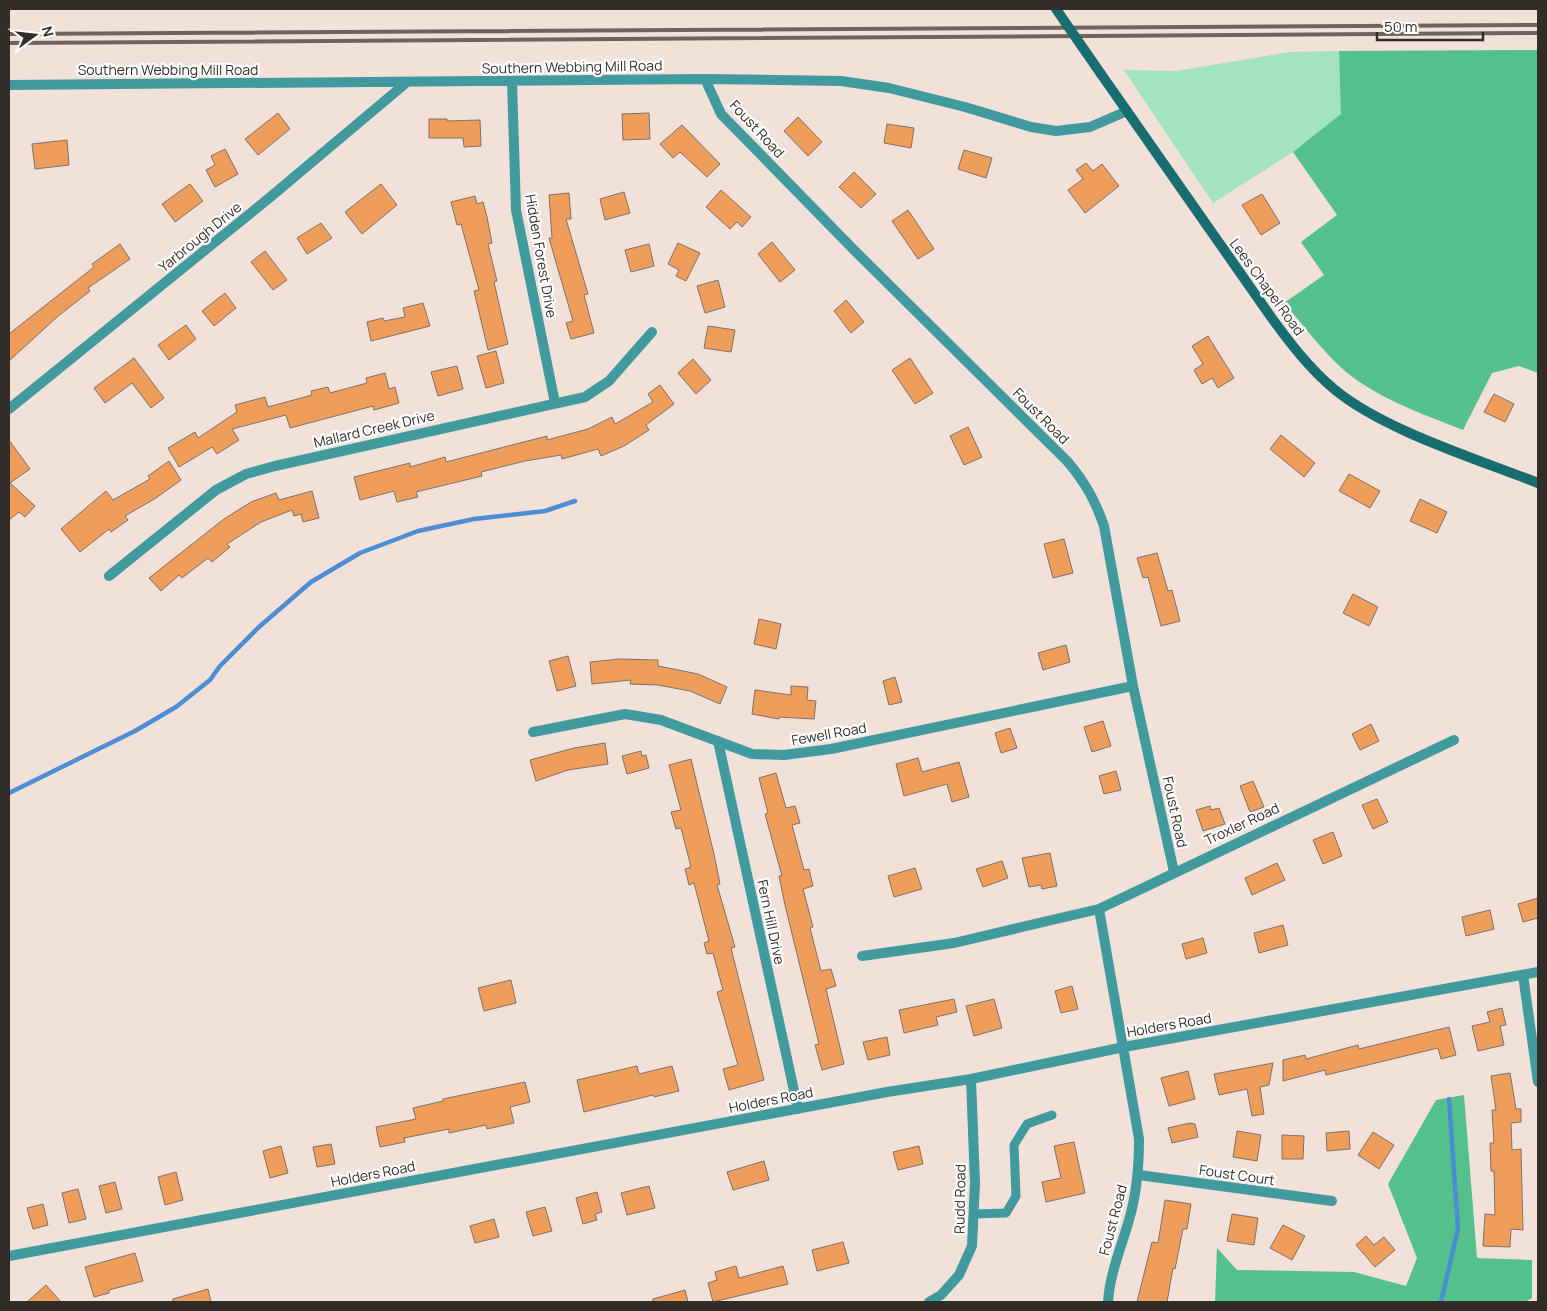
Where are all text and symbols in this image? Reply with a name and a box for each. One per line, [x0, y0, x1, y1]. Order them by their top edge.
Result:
north arrow [10, 10, 60, 60]
scale bar [1377, 10, 1483, 42]
text: 50 m [1384, 16, 1418, 37]
text: N [38, 24, 59, 39]
street label: Southern Webbing Mill Road [481, 55, 663, 78]
street label: Southern Webbing Mill Road [78, 60, 258, 79]
street label: Foust Road [726, 96, 789, 162]
street label: Hidden Forest Drive [521, 193, 562, 319]
street label: Yarbrough Drive [154, 197, 245, 276]
street label: Lees Chapel Road [1226, 234, 1309, 339]
street label: Foust Road [1009, 383, 1074, 448]
street label: Mallard Creek Drive [312, 405, 436, 452]
street label: Fewell Road [790, 718, 868, 749]
street label: Foust Road [1159, 775, 1192, 849]
street label: Troxler Road [1201, 798, 1282, 849]
street label: Fern Hill Drive [753, 878, 790, 966]
street label: Holders Road [1125, 1008, 1213, 1041]
street label: Holders Road [727, 1082, 815, 1117]
street label: Holders Road [329, 1156, 417, 1191]
street label: Foust Court [1198, 1160, 1277, 1189]
street label: Rudd Road [949, 1164, 970, 1234]
street label: Foust Road [1094, 1182, 1131, 1257]

